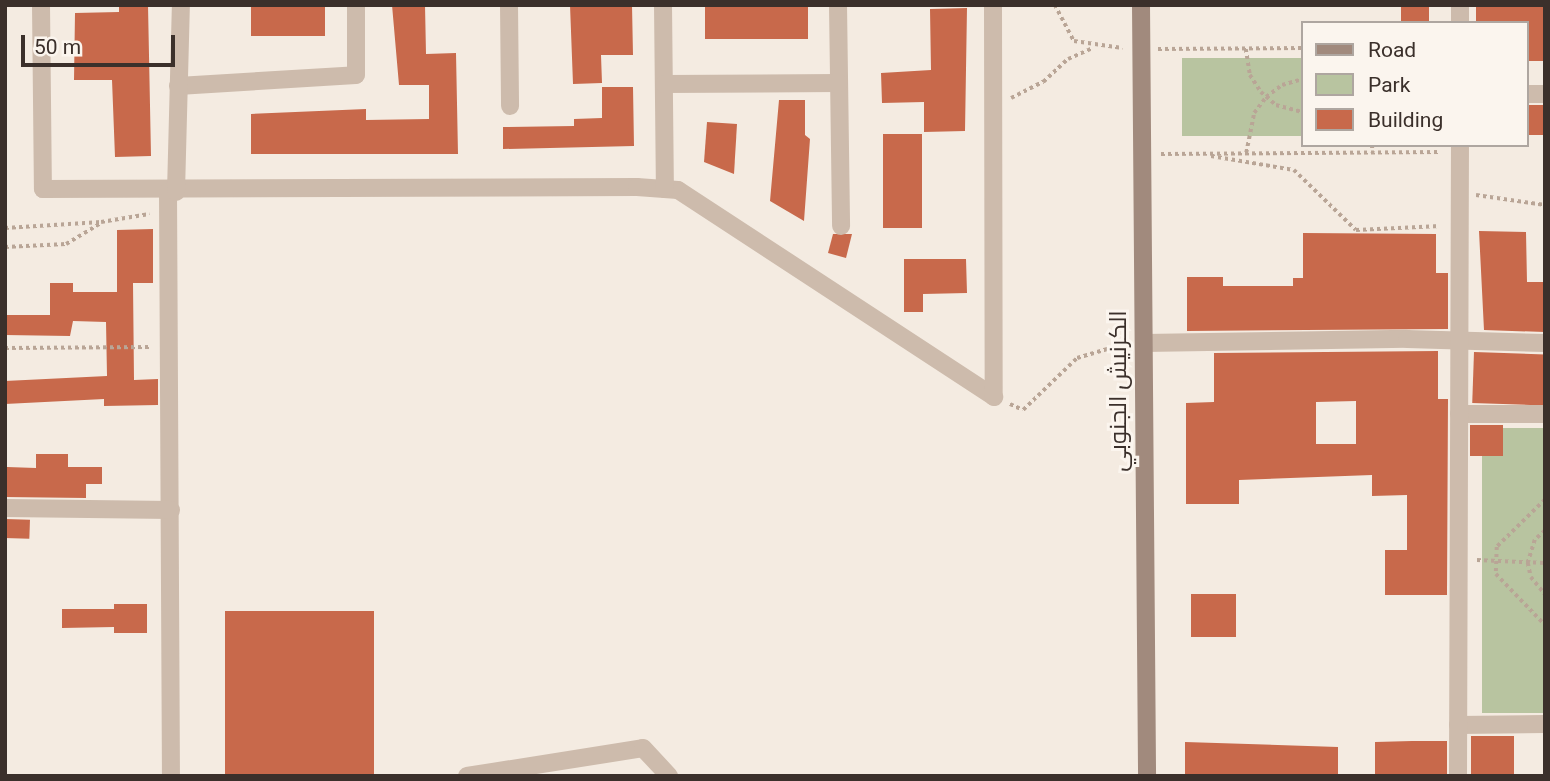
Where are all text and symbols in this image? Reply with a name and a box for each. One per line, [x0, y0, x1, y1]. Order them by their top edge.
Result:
scale bar [24, 21, 178, 65]
legend [1302, 21, 1529, 147]
text: 50 m [34, 35, 81, 59]
text: Road [1368, 38, 1416, 62]
text: Park [1368, 73, 1410, 97]
text: Building [1368, 108, 1443, 132]
street label: الكرنيش الجنوبي [1105, 310, 1133, 472]

